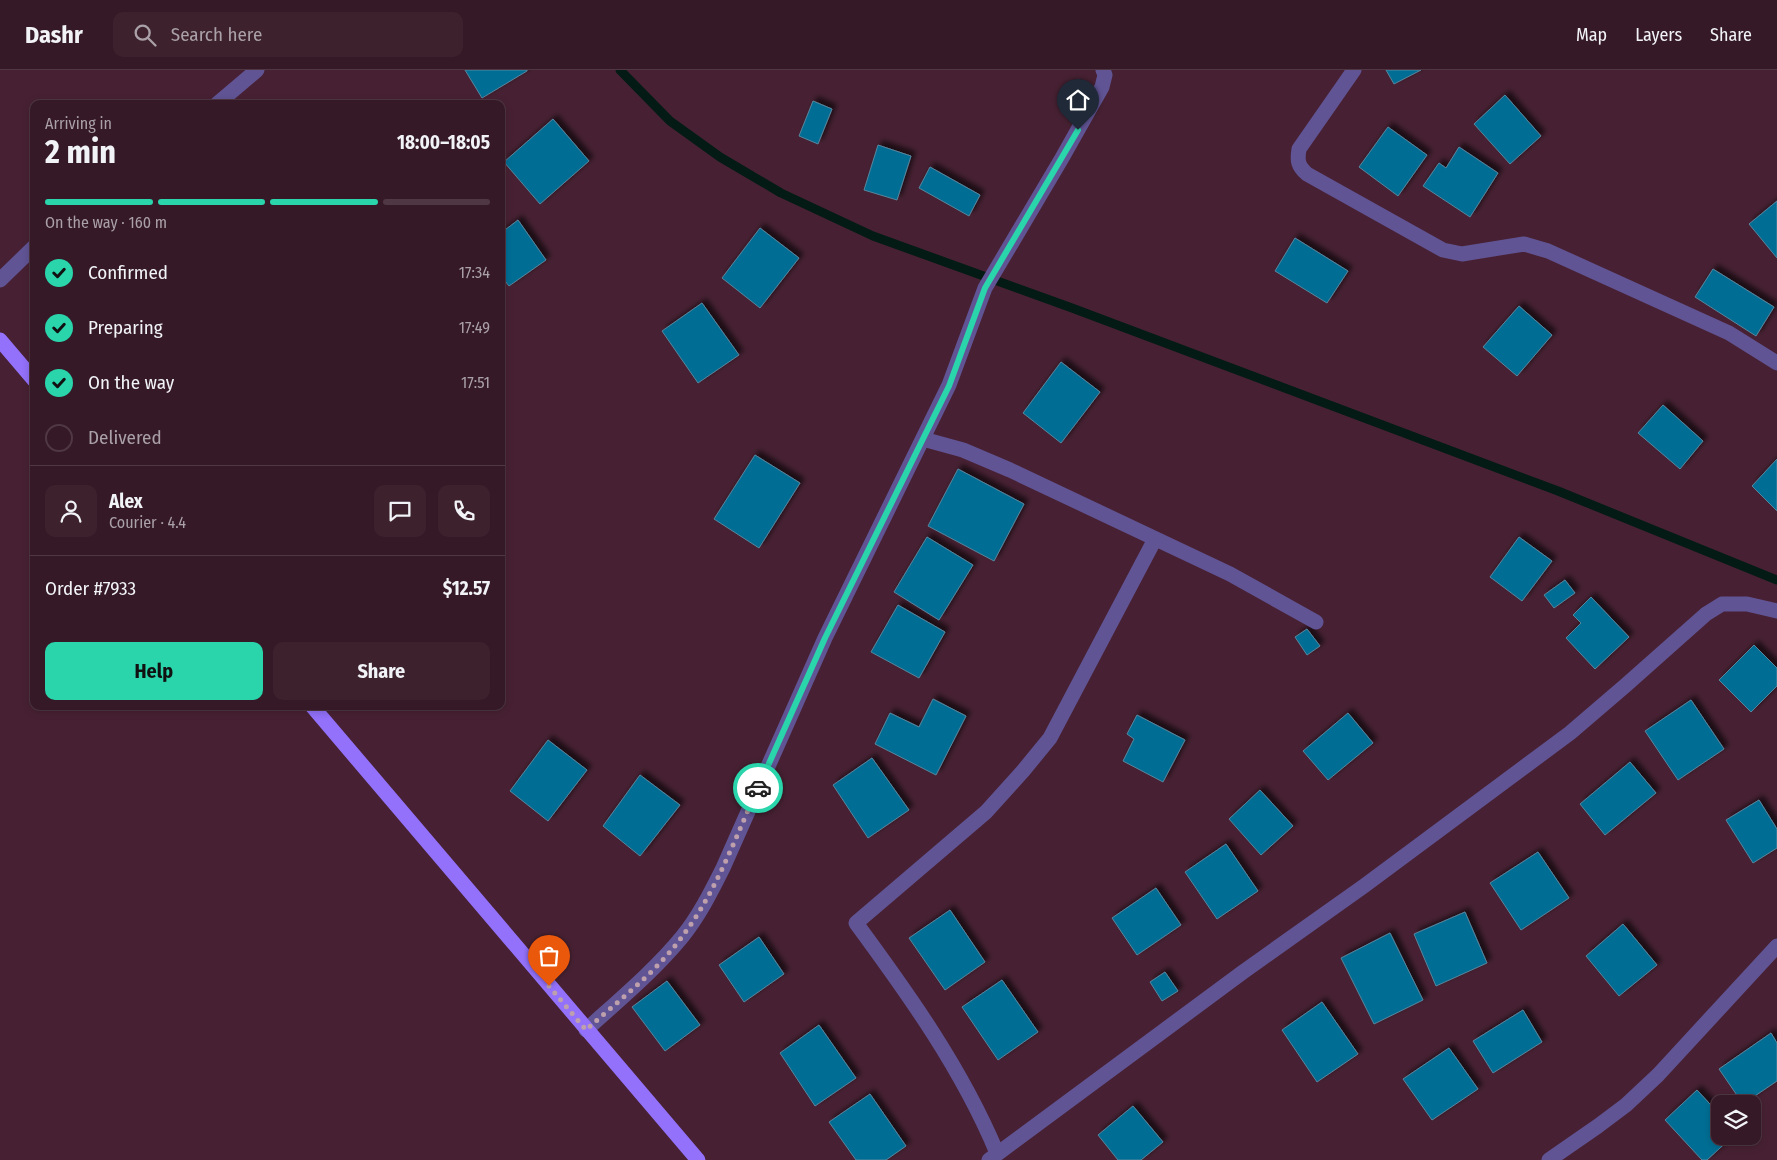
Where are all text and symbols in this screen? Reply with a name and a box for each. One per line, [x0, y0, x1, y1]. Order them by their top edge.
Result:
search box [113, 12, 463, 57]
text: Dashr [25, 21, 83, 49]
icon: search [131, 21, 159, 49]
text: Search here [171, 23, 262, 46]
text: Map [1576, 24, 1607, 46]
text: Layers [1635, 24, 1682, 46]
text: Share [1710, 24, 1752, 46]
pin [1057, 79, 1099, 130]
icon: home [1064, 86, 1092, 114]
text: Arriving in [45, 114, 112, 133]
text: 18:00–18:05 [397, 131, 490, 154]
text: 2 min [45, 133, 116, 171]
text: On the way · 160 m [45, 213, 167, 232]
icon: check [45, 259, 73, 287]
text: Confirmed [88, 261, 168, 284]
text: 17:34 [459, 263, 490, 282]
icon: check [45, 314, 73, 342]
text: Preparing [88, 316, 163, 339]
text: 17:49 [459, 318, 490, 337]
icon: check [45, 369, 73, 397]
text: On the way [88, 371, 174, 394]
text: 17:51 [461, 373, 490, 392]
text: Delivered [88, 426, 162, 449]
button: person [45, 485, 97, 537]
button: chat [374, 485, 426, 537]
button: phone [438, 485, 490, 537]
text: Alex [109, 490, 143, 513]
text: Courier · 4.4 [109, 513, 186, 532]
text: Order #7933 [45, 577, 136, 600]
text: $12.57 [443, 577, 490, 600]
button: Help [45, 642, 263, 700]
button: Share [273, 642, 490, 700]
courier [733, 763, 783, 813]
icon: car [744, 774, 772, 802]
pin [528, 935, 570, 986]
icon: bag [535, 942, 563, 970]
map controls [1711, 1095, 1761, 1145]
button: layers [1711, 1095, 1761, 1145]

